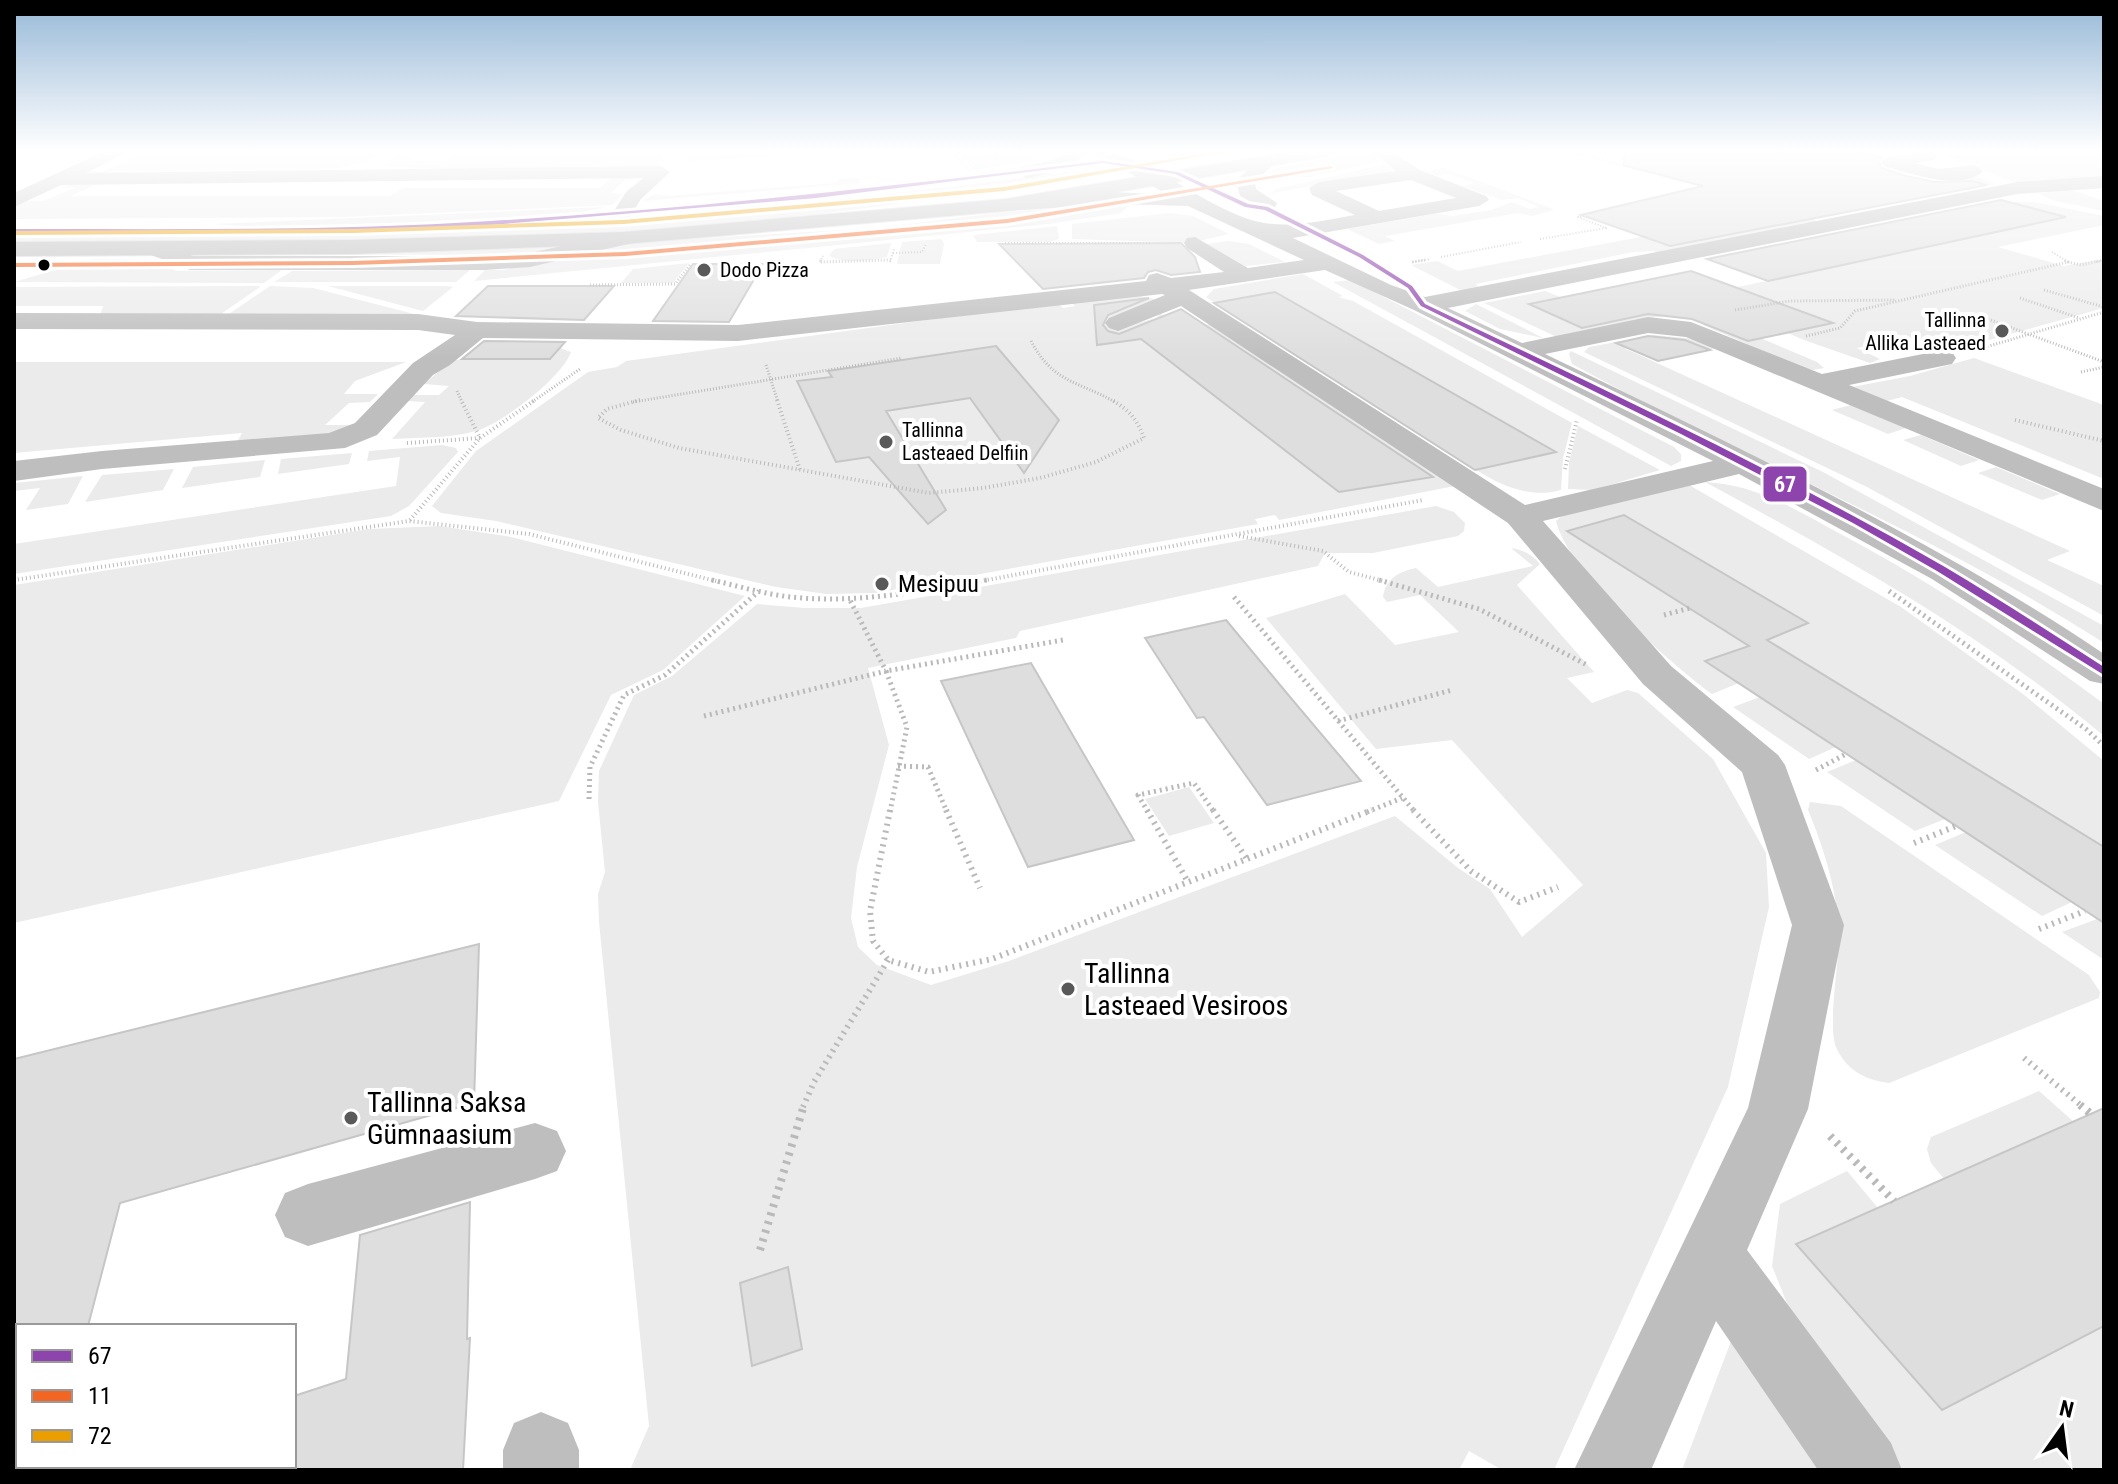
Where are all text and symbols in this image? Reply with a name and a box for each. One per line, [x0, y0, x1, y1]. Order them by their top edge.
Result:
unlabelled marker [36, 257, 52, 273]
place label: Dodo Pizza [720, 258, 809, 282]
marker: Dodo Pizza [695, 261, 713, 279]
place label: Tallinna Allika Lasteaed [1865, 308, 1986, 355]
marker: Tallinna Allika Lasteaed [1993, 322, 2011, 340]
place label: Tallinna Lasteaed Delfiin [902, 418, 1028, 465]
marker: Tallinna Lasteaed Delfiin [877, 433, 895, 451]
line badge: 67 [1762, 465, 1808, 503]
text: 67 [1774, 472, 1796, 497]
place label: Mesipuu [898, 570, 979, 598]
marker: Mesipuu [873, 575, 891, 593]
place label: Tallinna Lasteaed Vesiroos [1084, 957, 1288, 1022]
marker: Tallinna Lasteaed Vesiroos [1059, 980, 1077, 998]
place label: Tallinna Saksa Gümnaasium [367, 1086, 526, 1151]
marker: Tallinna Saksa Gümnaasium [342, 1109, 360, 1127]
legend [16, 1324, 296, 1468]
text: 67 [88, 1342, 112, 1370]
text: 11 [88, 1382, 112, 1410]
north arrow [2022, 1388, 2102, 1468]
text: N [2057, 1395, 2076, 1423]
text: 72 [88, 1422, 112, 1450]

